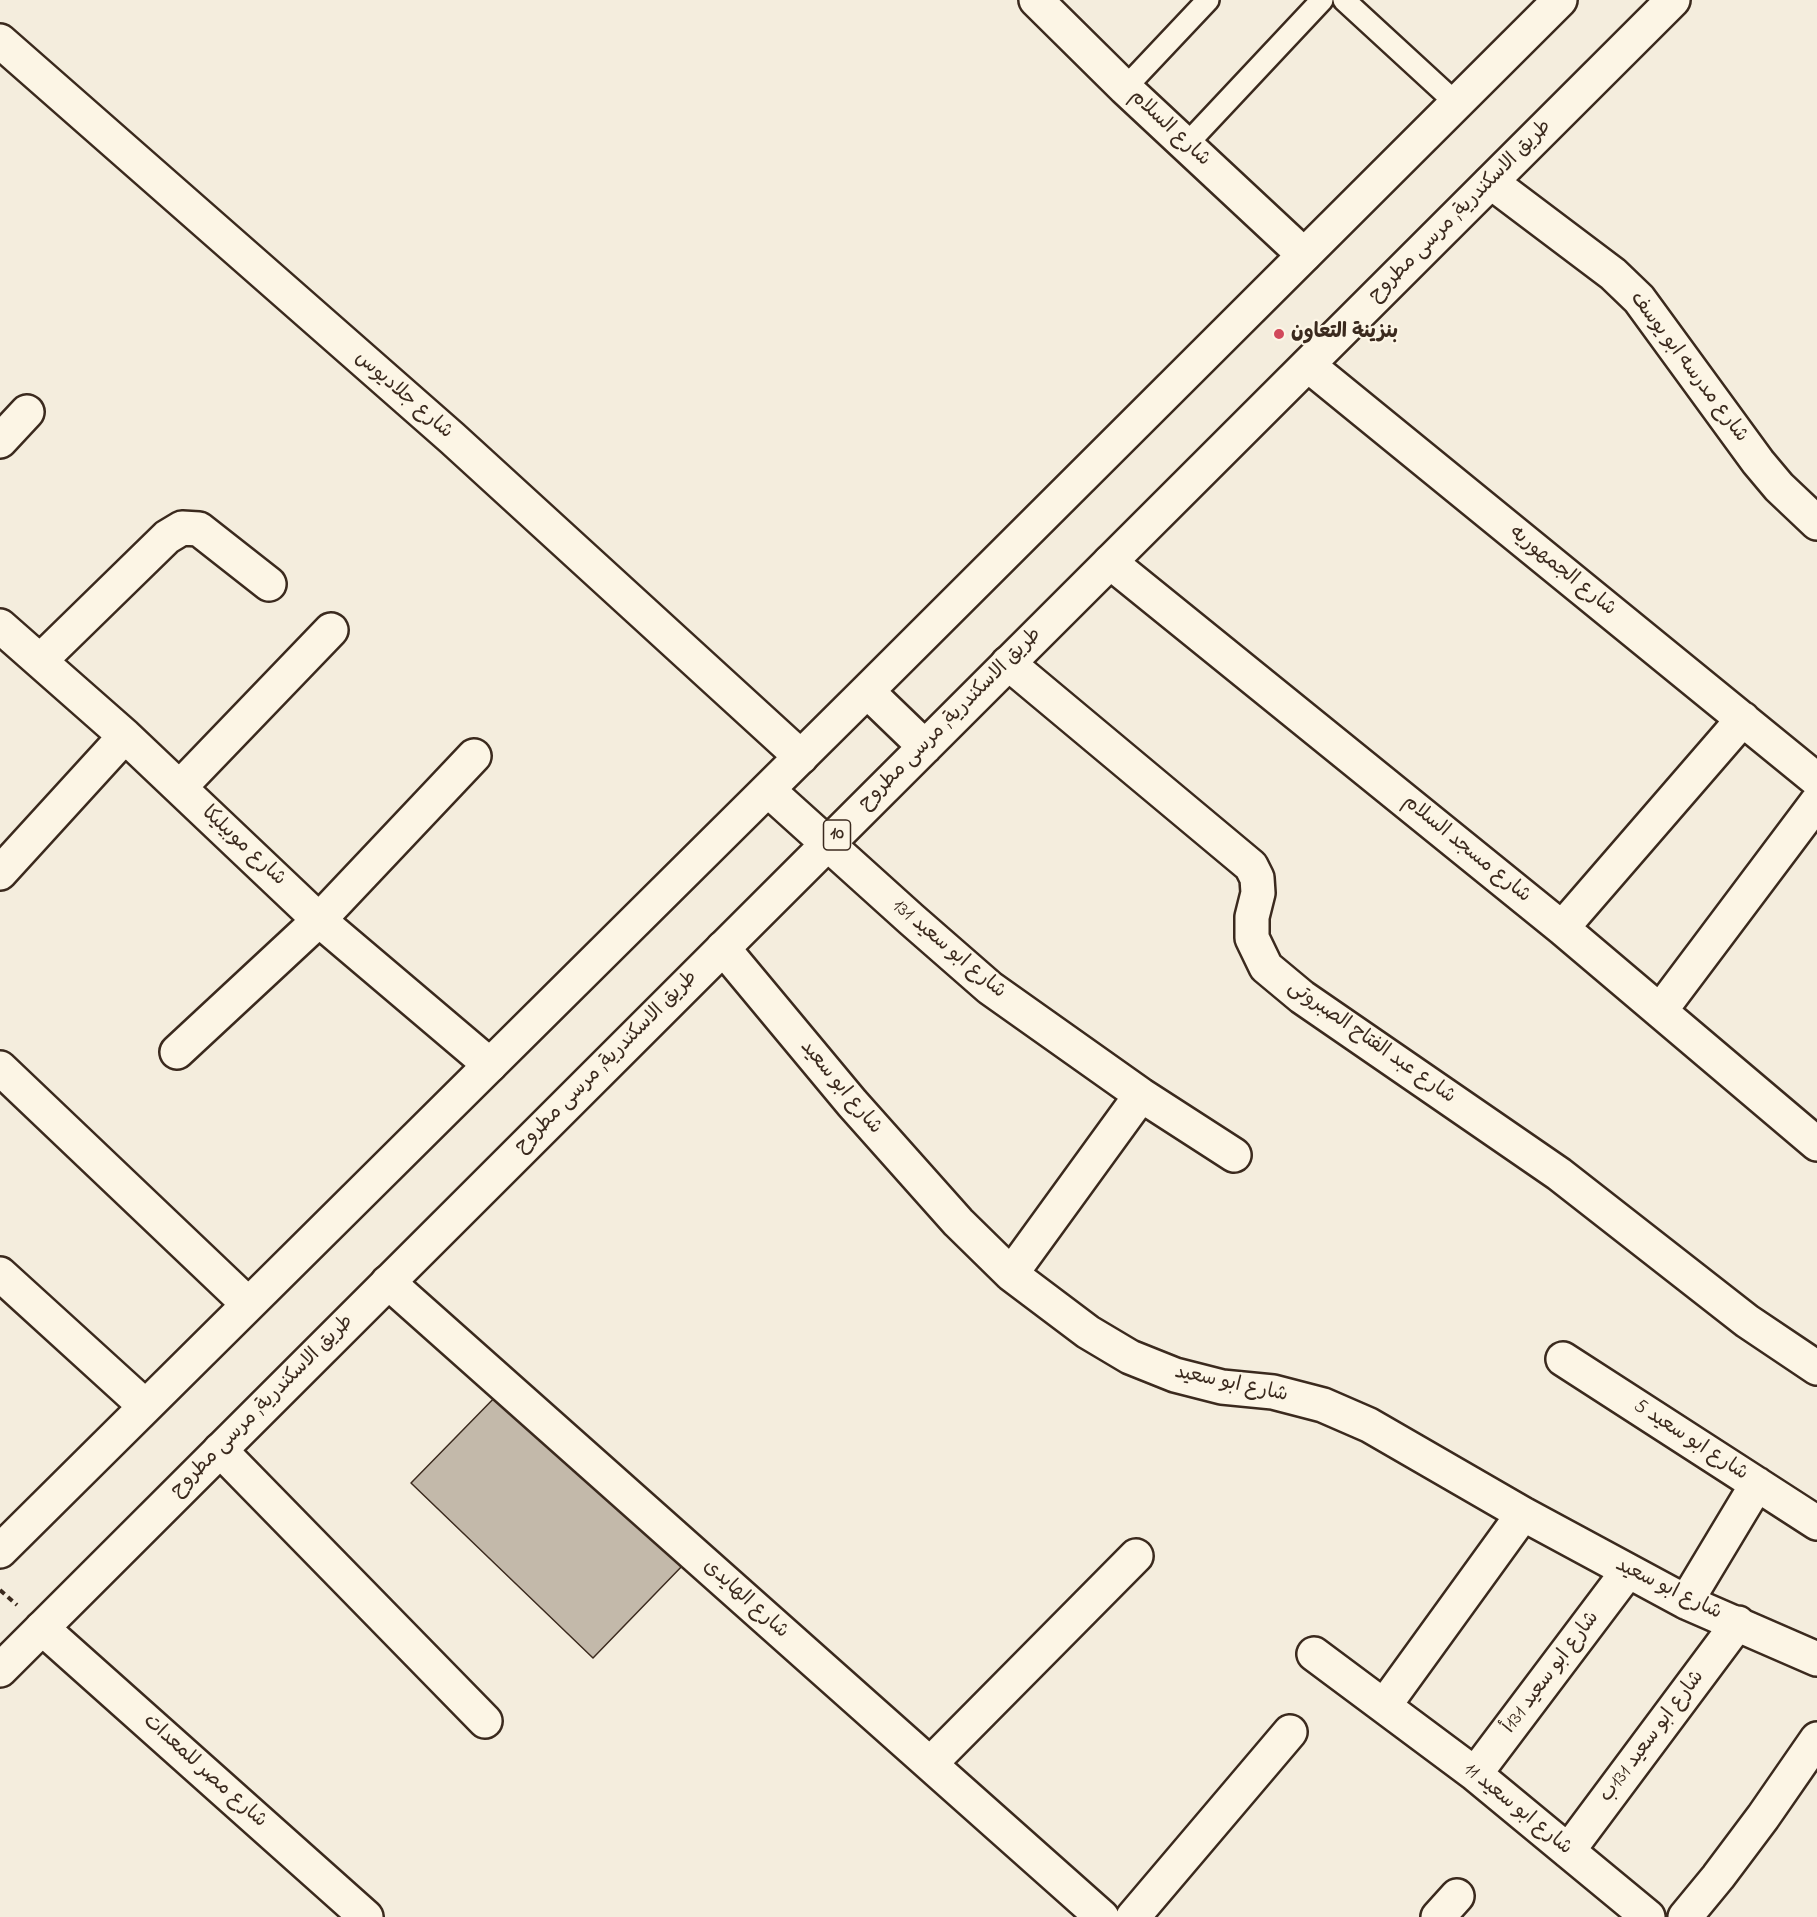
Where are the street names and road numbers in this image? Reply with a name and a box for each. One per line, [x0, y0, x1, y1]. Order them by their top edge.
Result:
street label: شارع السلام [1124, 85, 1214, 173]
street label: طريق الاسكندرية, مرسى مطروح [1365, 116, 1557, 308]
street label: شارع مدرسه ابو يوسف [1624, 288, 1752, 448]
street label: شارع جلاديوس [349, 347, 457, 445]
street label: شارع الجمهوريه [1504, 522, 1620, 622]
street label: طريق الاسكندرية, مرسى مطروح [855, 624, 1047, 816]
street label: شارع مسجد السلام [1397, 791, 1535, 909]
street label: شارع موبيليكا [196, 802, 290, 892]
road number: 10 [824, 820, 850, 850]
street label: شارع ابو سعيد 131 [886, 895, 1010, 1005]
street label: طريق الاسكندرية, مرسى مطروح [511, 967, 703, 1159]
street label: شارع عبد الفتاح الصبروتى [1283, 976, 1459, 1110]
street label: شارع ابو سعيد [794, 1036, 886, 1140]
street label: طريق الاسكندرية, مرسى مطروح [167, 1311, 359, 1503]
street label: شارع ابو سعيد [1172, 1361, 1290, 1409]
street label: شارع ابو سعيد 5 [1628, 1395, 1752, 1487]
street label: شارع ابو سعيد [1611, 1554, 1725, 1626]
street label: شارع الهايدى [697, 1555, 793, 1645]
street label: شارع ابو سعيد 131أ [1498, 1607, 1606, 1739]
street label: شارع ابو سعيد 131ب [1596, 1666, 1710, 1808]
street label: شارع مصر للمعدات [137, 1710, 271, 1834]
street label: شارع ابو سعيد 11 [1458, 1759, 1576, 1861]

